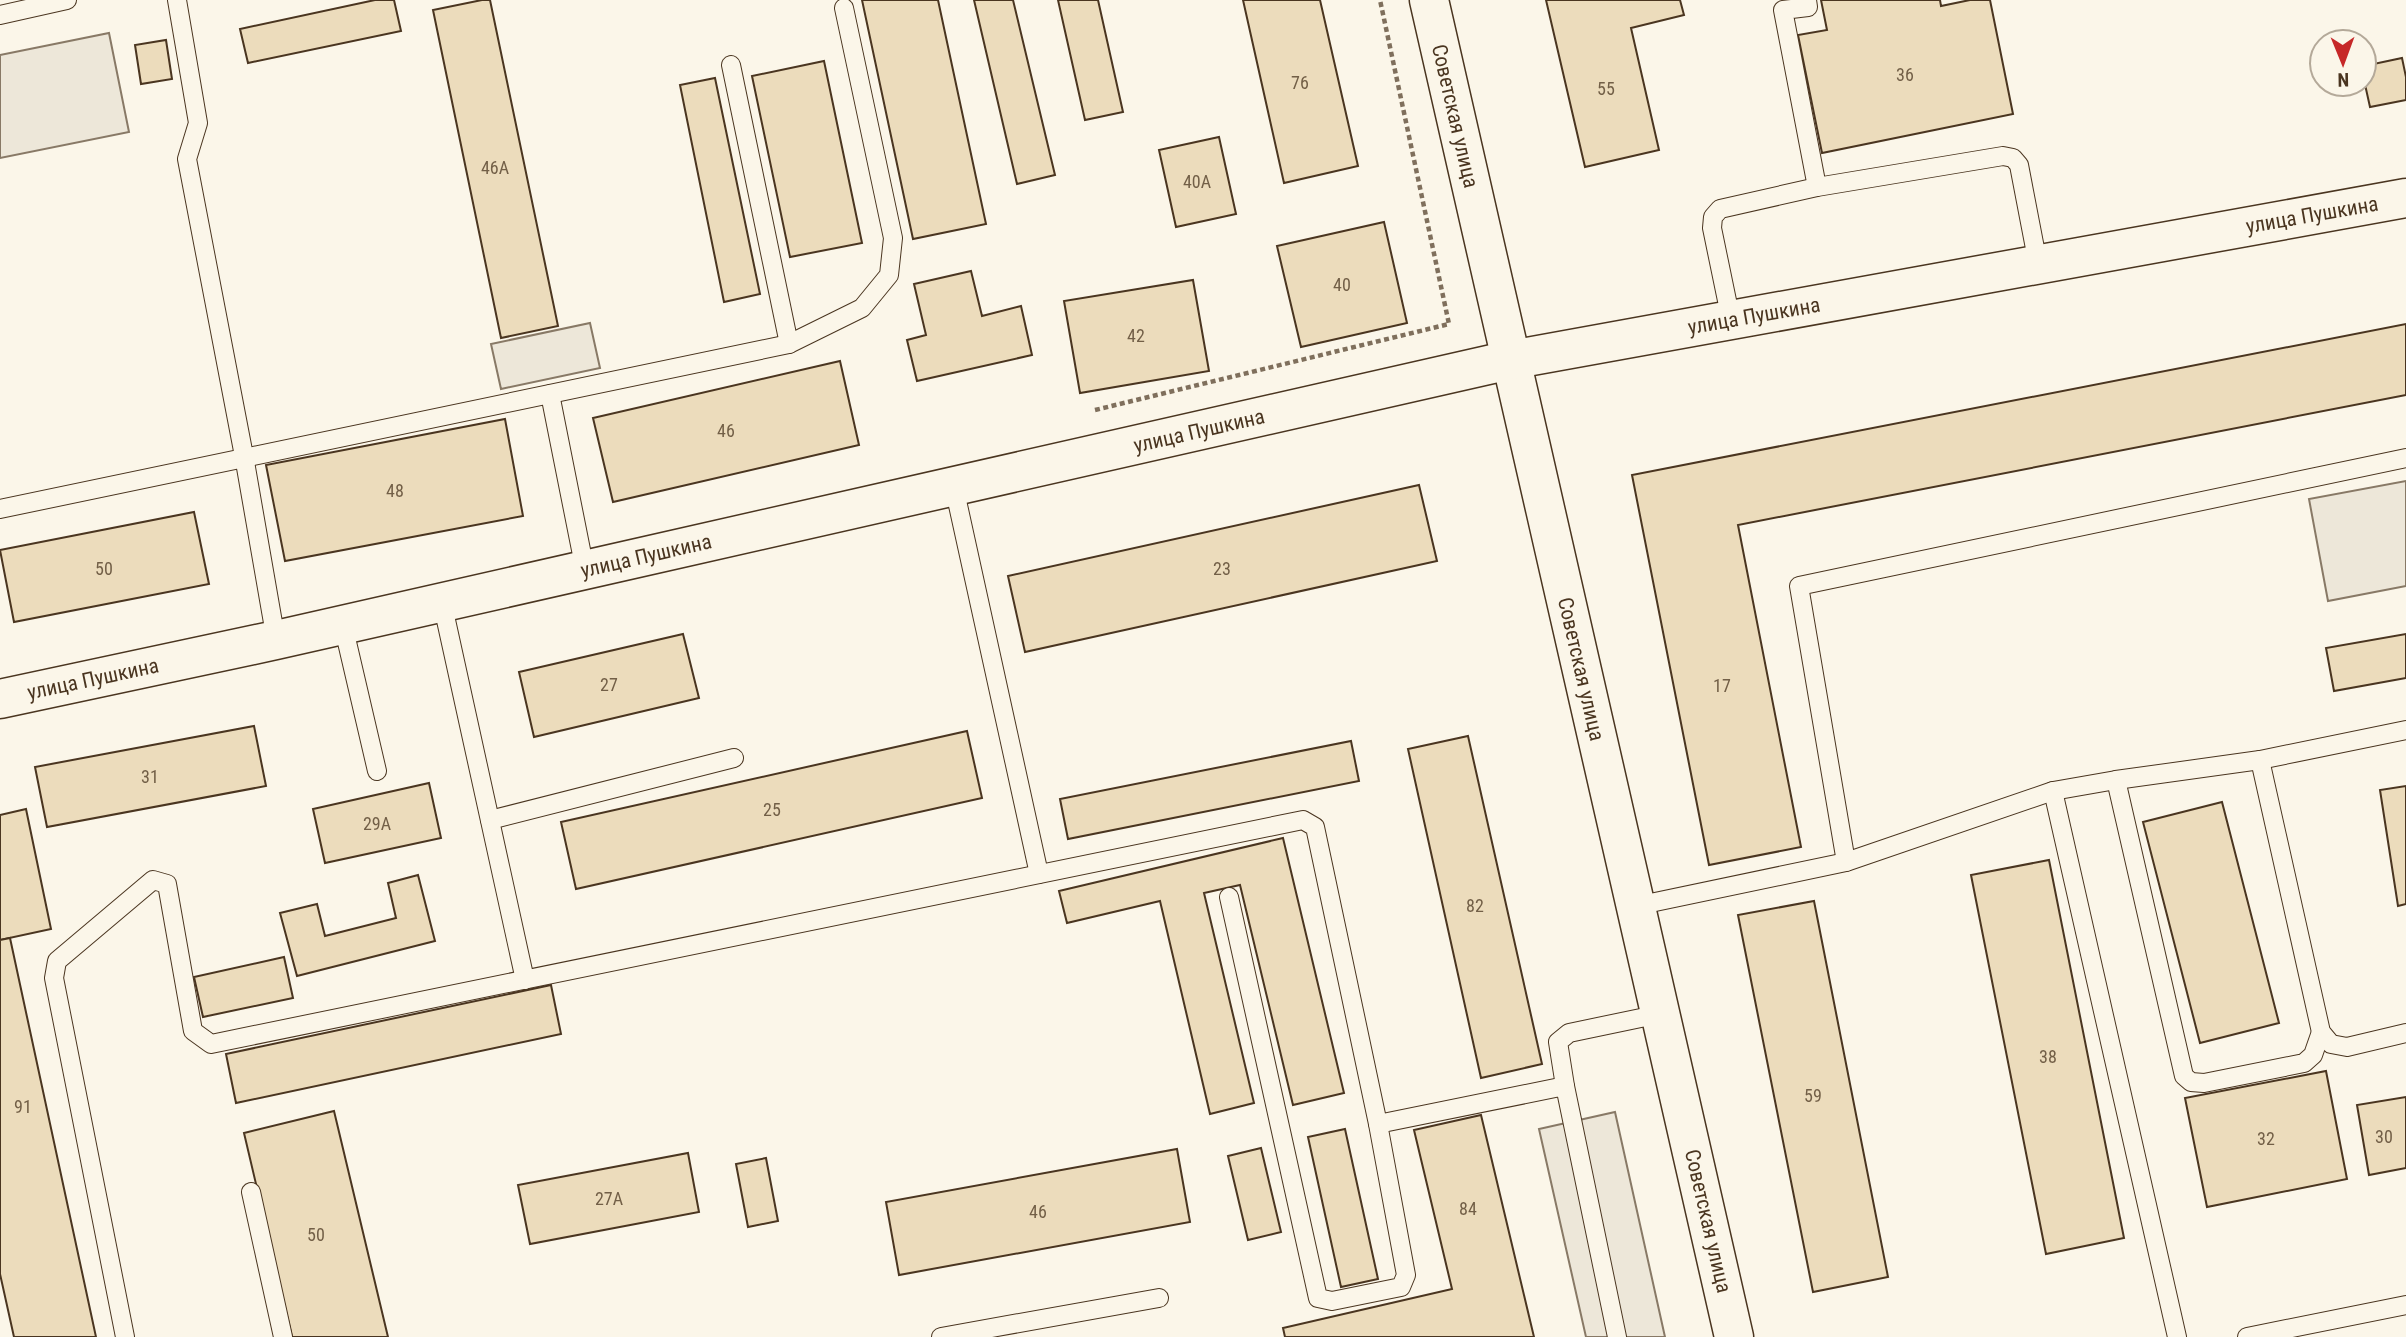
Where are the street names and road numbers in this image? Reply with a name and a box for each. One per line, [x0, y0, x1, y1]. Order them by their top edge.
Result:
street label: Советская улица [1427, 42, 1483, 190]
street label: улица Пушкина [2244, 192, 2380, 238]
street label: улица Пушкина [1686, 293, 1822, 339]
street label: улица Пушкина [1131, 404, 1267, 458]
street label: улица Пушкина [578, 529, 714, 583]
street label: Советская улица [1553, 595, 1609, 743]
street label: улица Пушкина [25, 653, 161, 705]
street label: Советская улица [1680, 1147, 1736, 1295]

